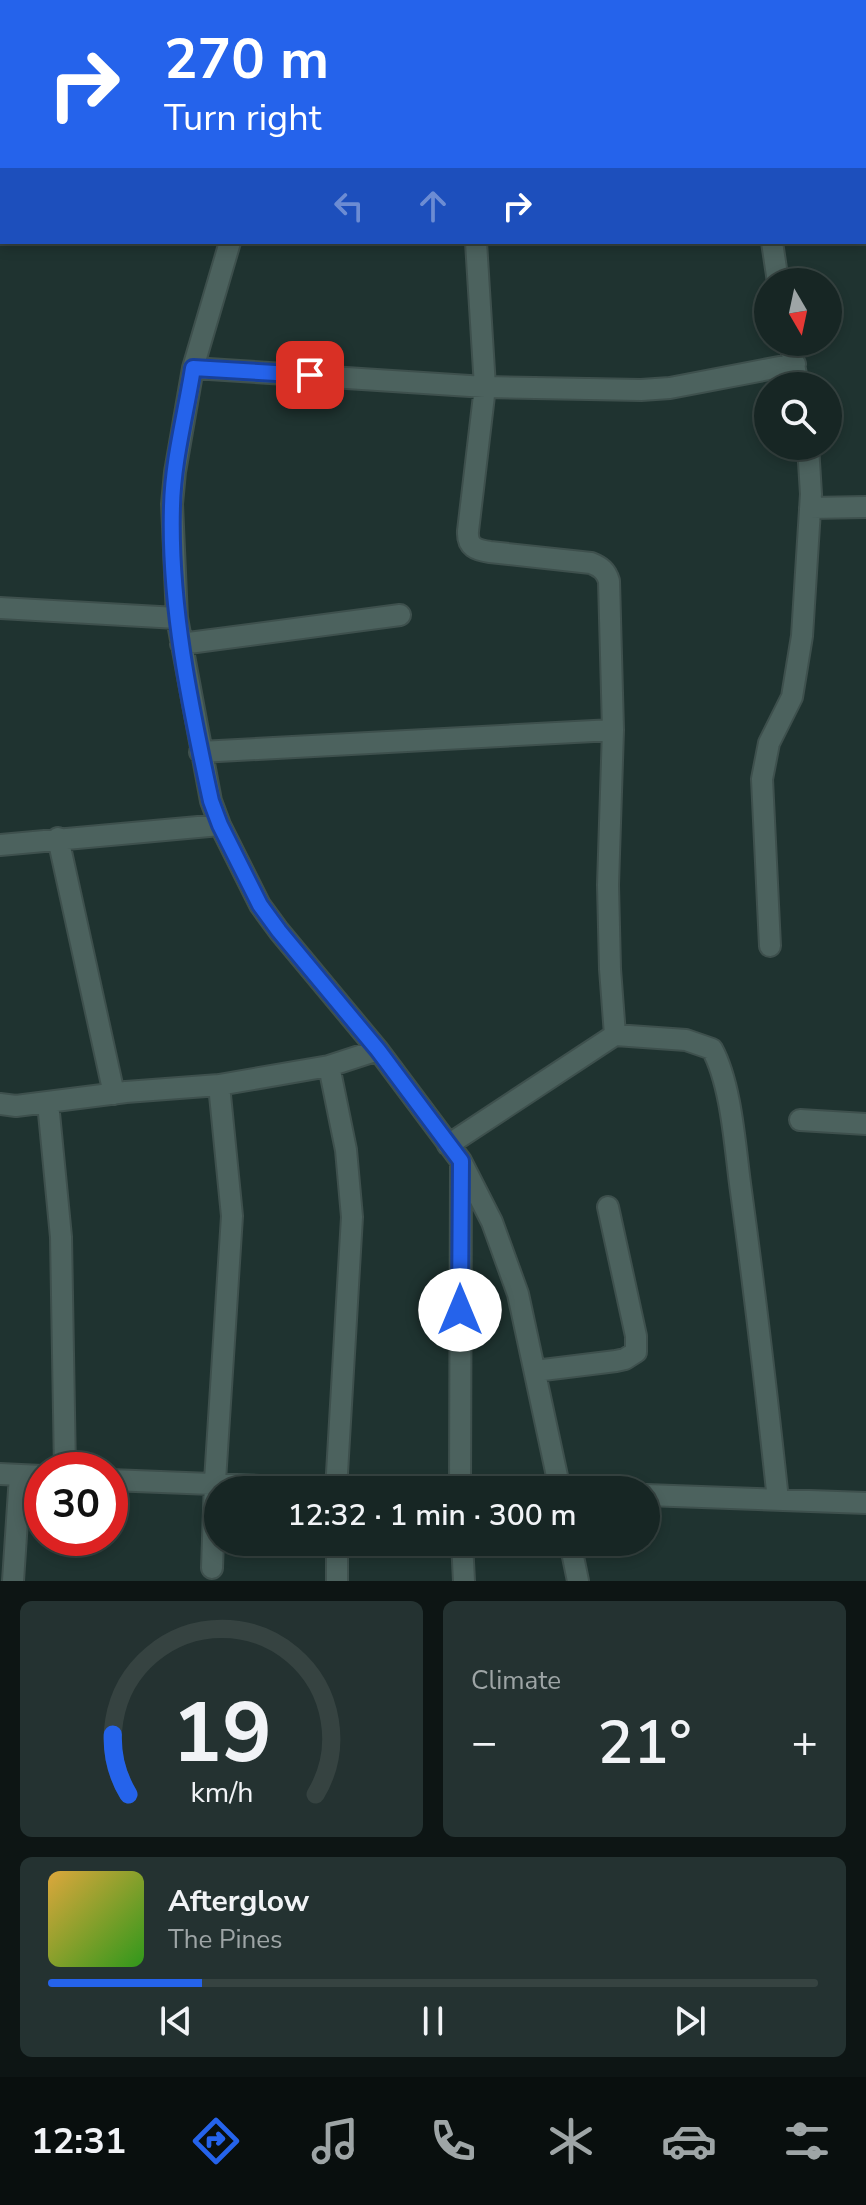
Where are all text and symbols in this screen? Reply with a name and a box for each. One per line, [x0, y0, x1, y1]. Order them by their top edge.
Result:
text: 270 m [164, 21, 329, 98]
icon: right [32, 32, 136, 136]
text: Turn right [164, 94, 321, 143]
icon: left [327, 184, 371, 228]
icon: ahead [411, 184, 455, 228]
icon: right [495, 184, 539, 228]
north arrow [754, 268, 842, 356]
map controls [754, 268, 842, 460]
pin [276, 341, 344, 409]
icon: arrive [288, 353, 332, 397]
button: search [754, 372, 842, 460]
position arrow [418, 1268, 502, 1352]
speed limit sign: 30 [24, 1452, 128, 1556]
text: 12:32 · 1 min · 300 m [287, 1495, 577, 1536]
text: Climate [471, 1663, 561, 1698]
text: 19 [172, 1677, 271, 1790]
text: 21° [597, 1702, 692, 1784]
text: − [471, 1713, 497, 1773]
text: + [792, 1713, 818, 1773]
text: km/h [190, 1773, 253, 1812]
text: Afterglow [168, 1881, 309, 1922]
text: The Pines [168, 1922, 283, 1957]
icon: previous [154, 1999, 198, 2043]
icon: pause [411, 1999, 455, 2043]
icon: next [668, 1999, 712, 2043]
icon: directions [188, 2113, 244, 2169]
icon: music [307, 2113, 363, 2169]
icon: phone [425, 2113, 481, 2169]
icon: climate [543, 2113, 599, 2169]
icon: car [661, 2113, 717, 2169]
icon: filters [779, 2113, 835, 2169]
text: 12:31 [31, 2117, 126, 2166]

